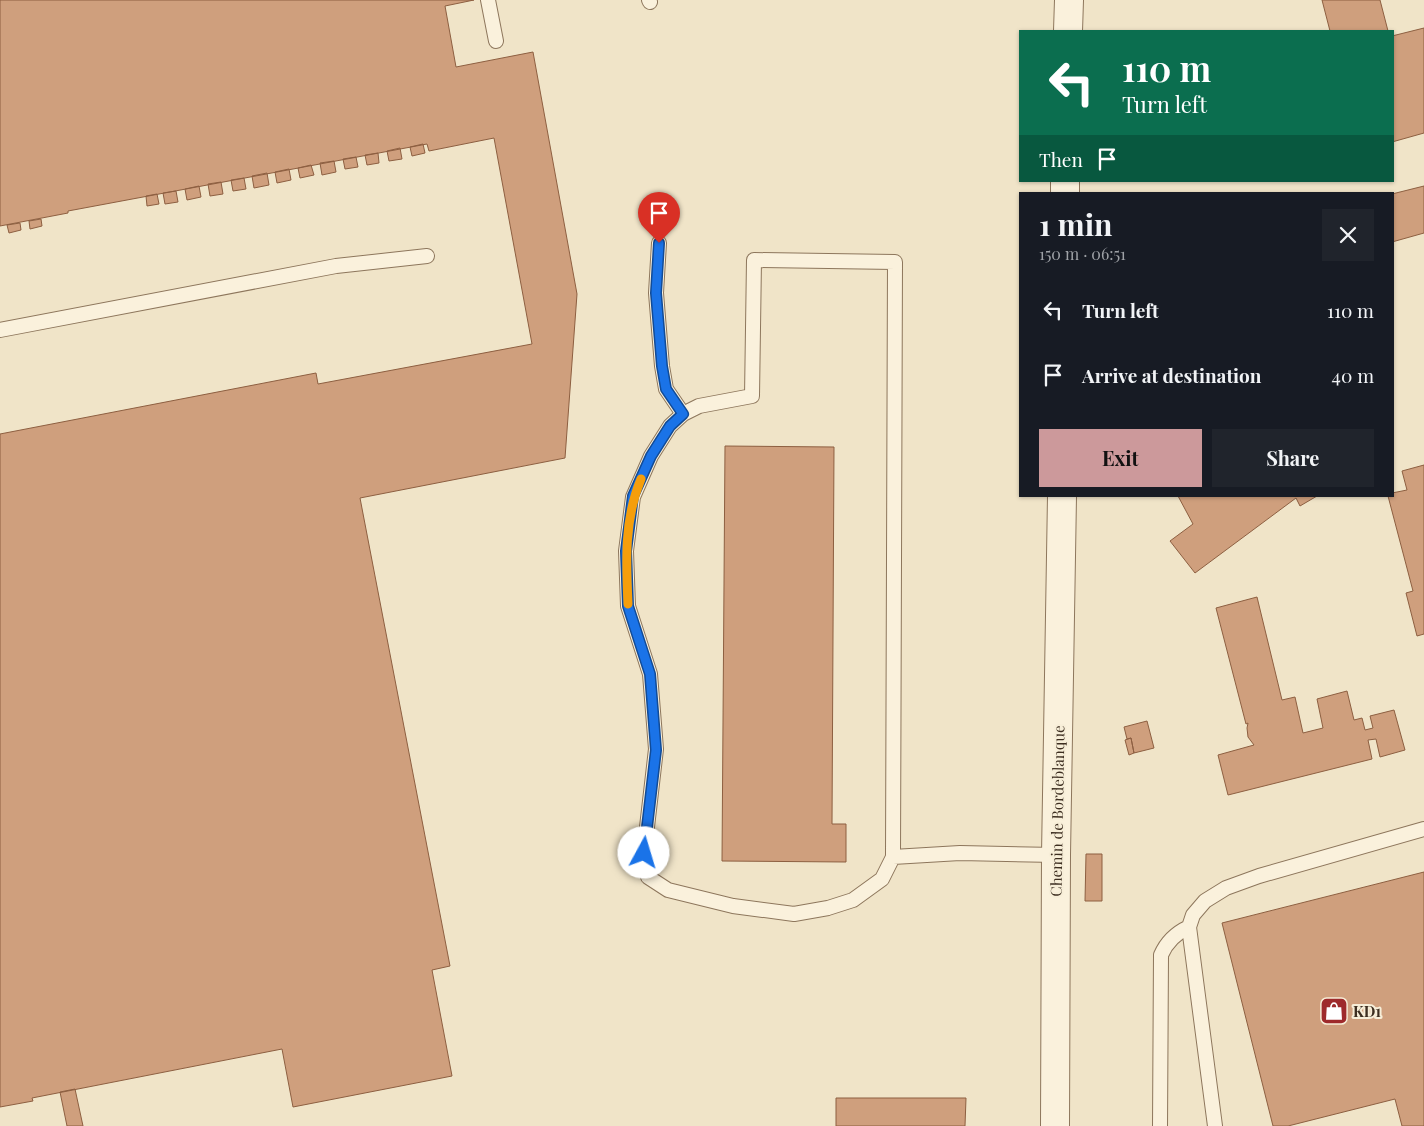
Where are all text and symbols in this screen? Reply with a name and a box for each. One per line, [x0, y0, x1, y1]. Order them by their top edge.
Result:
text: 110 m [1122, 44, 1211, 91]
icon: left [1039, 50, 1104, 115]
text: Turn left [1122, 89, 1207, 119]
icon: arrive [1093, 145, 1121, 173]
text: Then [1039, 146, 1083, 172]
pin [638, 192, 680, 243]
icon: arrive [645, 199, 673, 227]
text: 1 min [1039, 204, 1113, 244]
button: close [1322, 209, 1374, 261]
text: 150 m · 06:51 [1039, 243, 1126, 264]
icon: left [1039, 296, 1067, 324]
text: Turn left [1082, 297, 1159, 323]
text: 110 m [1327, 297, 1374, 323]
icon: arrive [1039, 361, 1067, 389]
text: Arrive at destination [1082, 362, 1262, 388]
text: 40 m [1332, 362, 1374, 388]
button: Exit [1039, 429, 1202, 487]
button: Share [1212, 429, 1374, 487]
street label: Chemin de Bordeblanque [1046, 725, 1068, 897]
position arrow [617, 826, 669, 878]
shop icon: KD1 [1319, 996, 1349, 1026]
place label: KD1 [1353, 1001, 1381, 1021]

